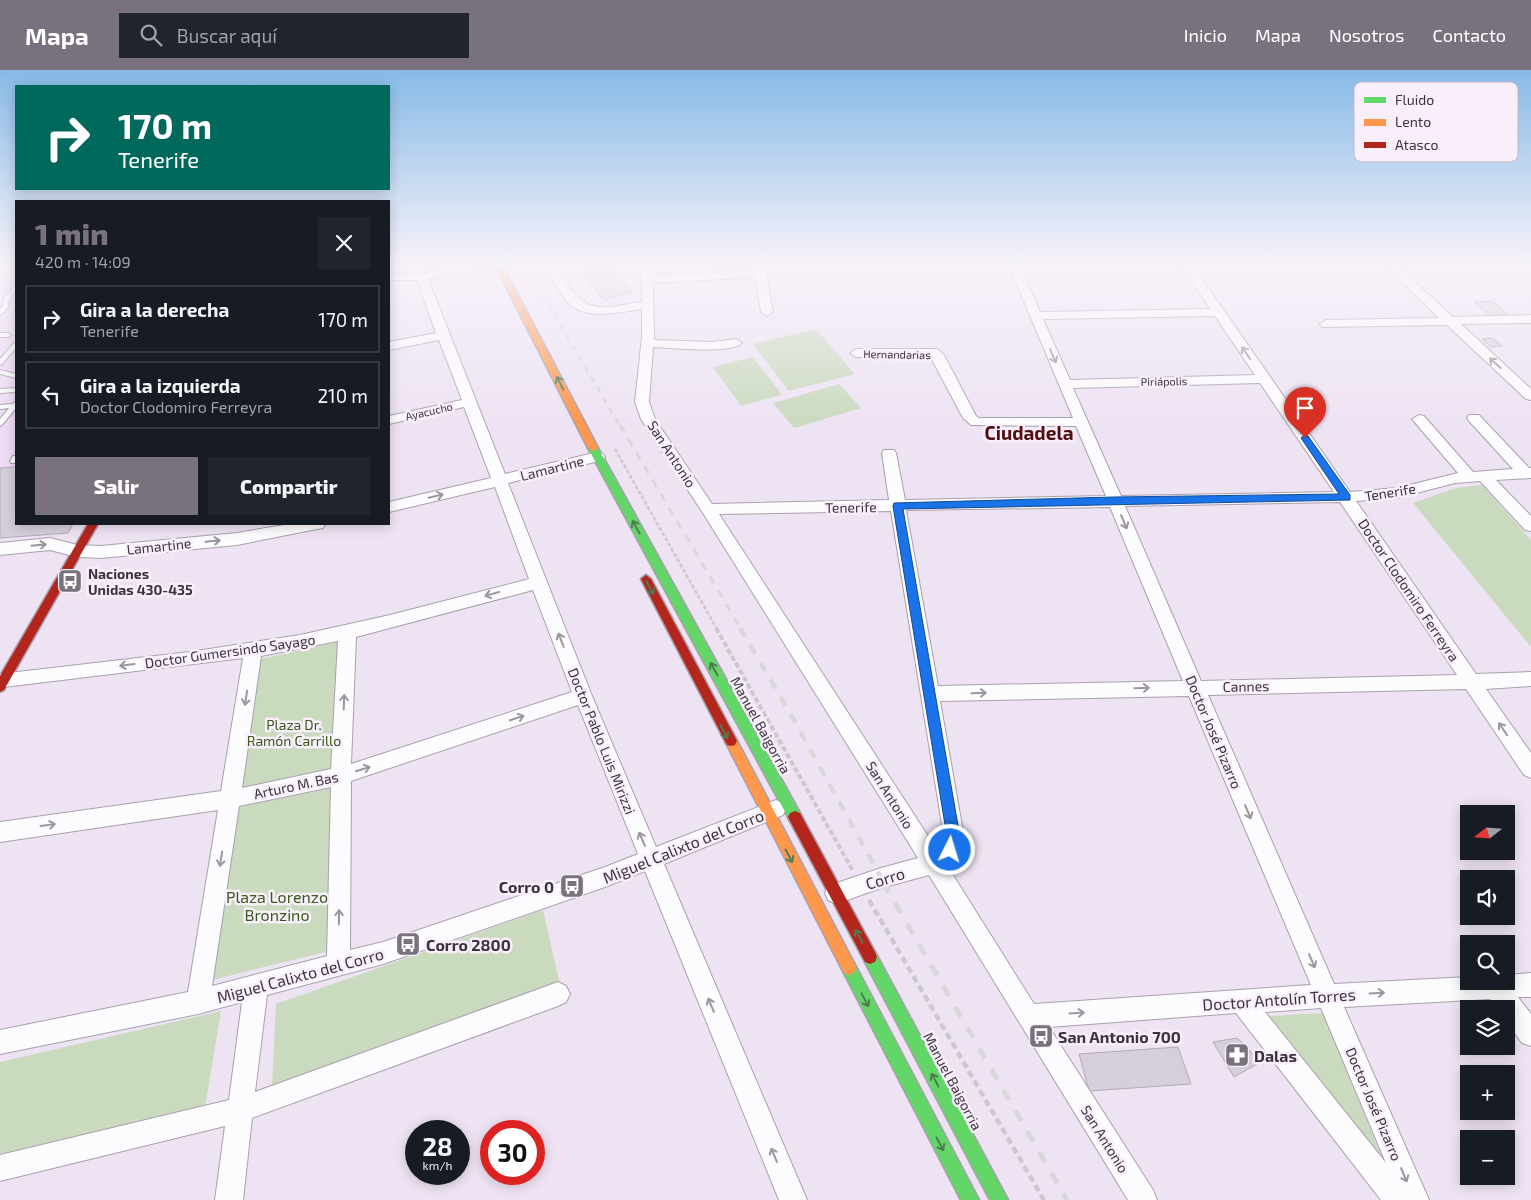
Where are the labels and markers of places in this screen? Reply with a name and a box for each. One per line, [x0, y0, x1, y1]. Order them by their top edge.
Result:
pin [1284, 387, 1326, 438]
place label: Naciones Unidas 430-435 [88, 565, 193, 598]
bus stop icon: Naciones Unidas 430-435 [57, 568, 83, 594]
bus stop icon: Corro 0 [559, 873, 585, 899]
place label: Corro 0 [499, 877, 554, 896]
bus stop icon: Corro 2800 [395, 931, 421, 957]
place label: Corro 2800 [426, 935, 511, 954]
bus stop icon: San Antonio 700 [1028, 1023, 1054, 1049]
place label: San Antonio 700 [1058, 1027, 1181, 1046]
pharmacy icon: Dalas [1224, 1042, 1250, 1068]
place label: Dalas [1254, 1046, 1297, 1065]

